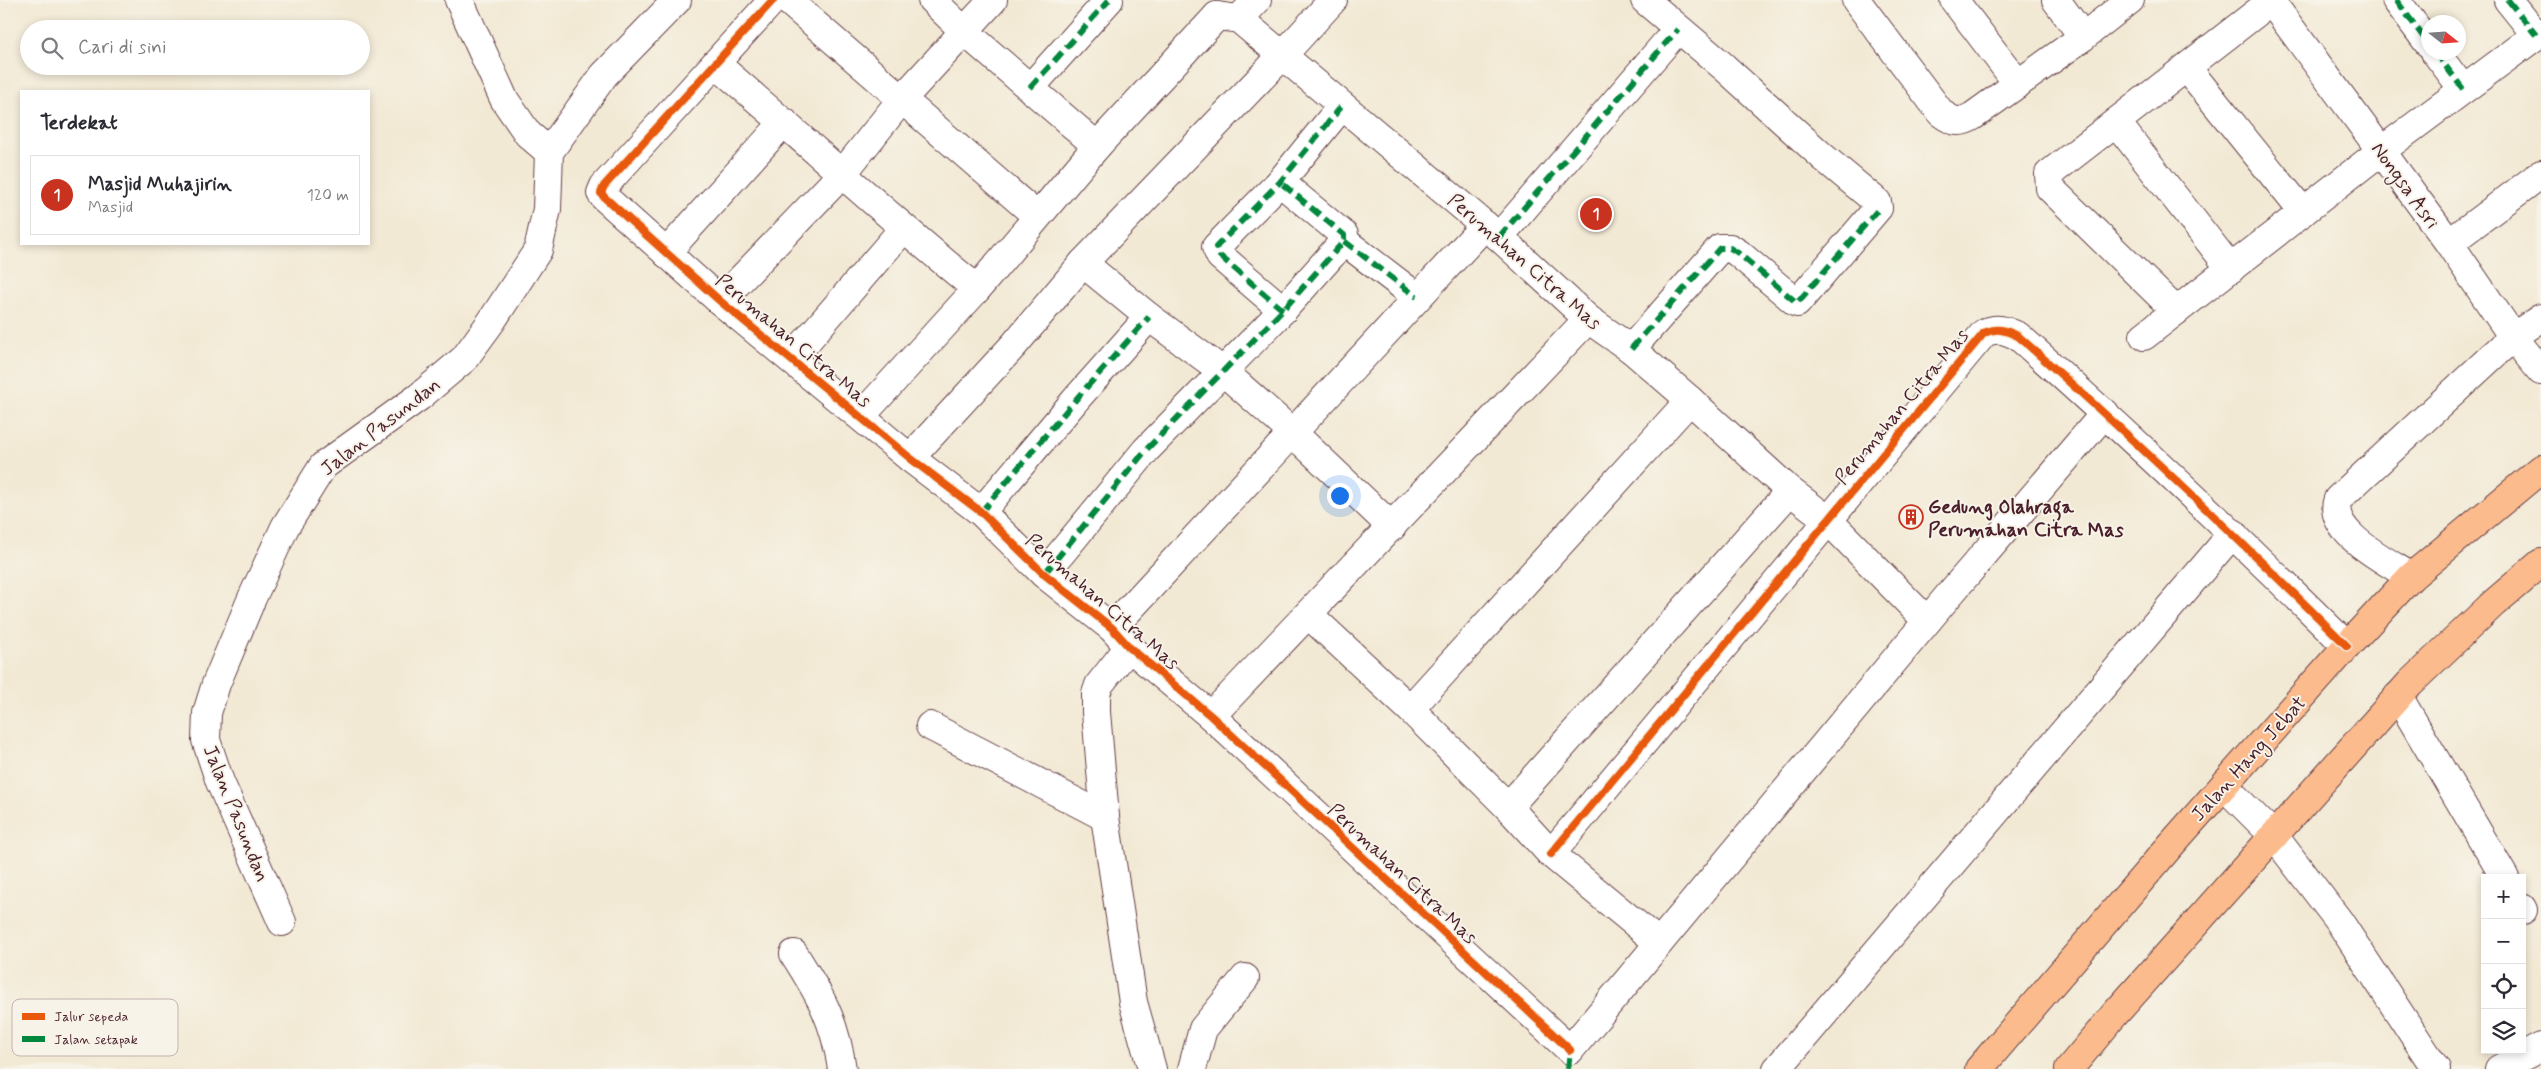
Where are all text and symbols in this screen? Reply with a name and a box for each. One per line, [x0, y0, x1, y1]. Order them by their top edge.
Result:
north arrow [2421, 15, 2466, 60]
search box [20, 20, 370, 75]
icon: search [38, 34, 66, 62]
text: Cari di sini [78, 35, 166, 60]
text: Terdekat [40, 109, 118, 137]
street label: Nongsa Asri [2363, 137, 2445, 235]
text: Masjid Muhajirin [88, 172, 232, 197]
text: 1 [53, 185, 61, 206]
text: 120 m [307, 185, 349, 206]
street label: Perumahan Citra Mas [1441, 188, 1607, 337]
pin: 1 [1580, 195, 1612, 233]
text: Masjid [88, 197, 133, 218]
street label: Perumahan Citra Mas [709, 268, 877, 414]
street label: Perumahan Citra Mas [1829, 323, 1975, 491]
street label: Jalan Pasundan [315, 372, 447, 483]
your location [1327, 483, 1353, 509]
place label: Gedung Olahraga Perumahan Citra Mas [1928, 494, 2124, 544]
building icon: Gedung Olahraga Perumahan Citra Mas [1898, 504, 1924, 530]
street label: Perumahan Citra Mas [1019, 528, 1185, 677]
street label: Jalan Hang Jebat [2185, 690, 2314, 828]
street label: Jalan Pasundan [196, 741, 275, 886]
street label: Perumahan Citra Mas [1321, 798, 1483, 951]
map controls [2481, 874, 2526, 1054]
button: + [2481, 874, 2526, 919]
button: − [2481, 919, 2526, 964]
button: locate [2481, 964, 2526, 1009]
legend [12, 999, 178, 1056]
text: Jalur sepeda [54, 1008, 128, 1026]
button: layers [2481, 1009, 2526, 1054]
text: Jalan setapak [54, 1031, 138, 1049]

